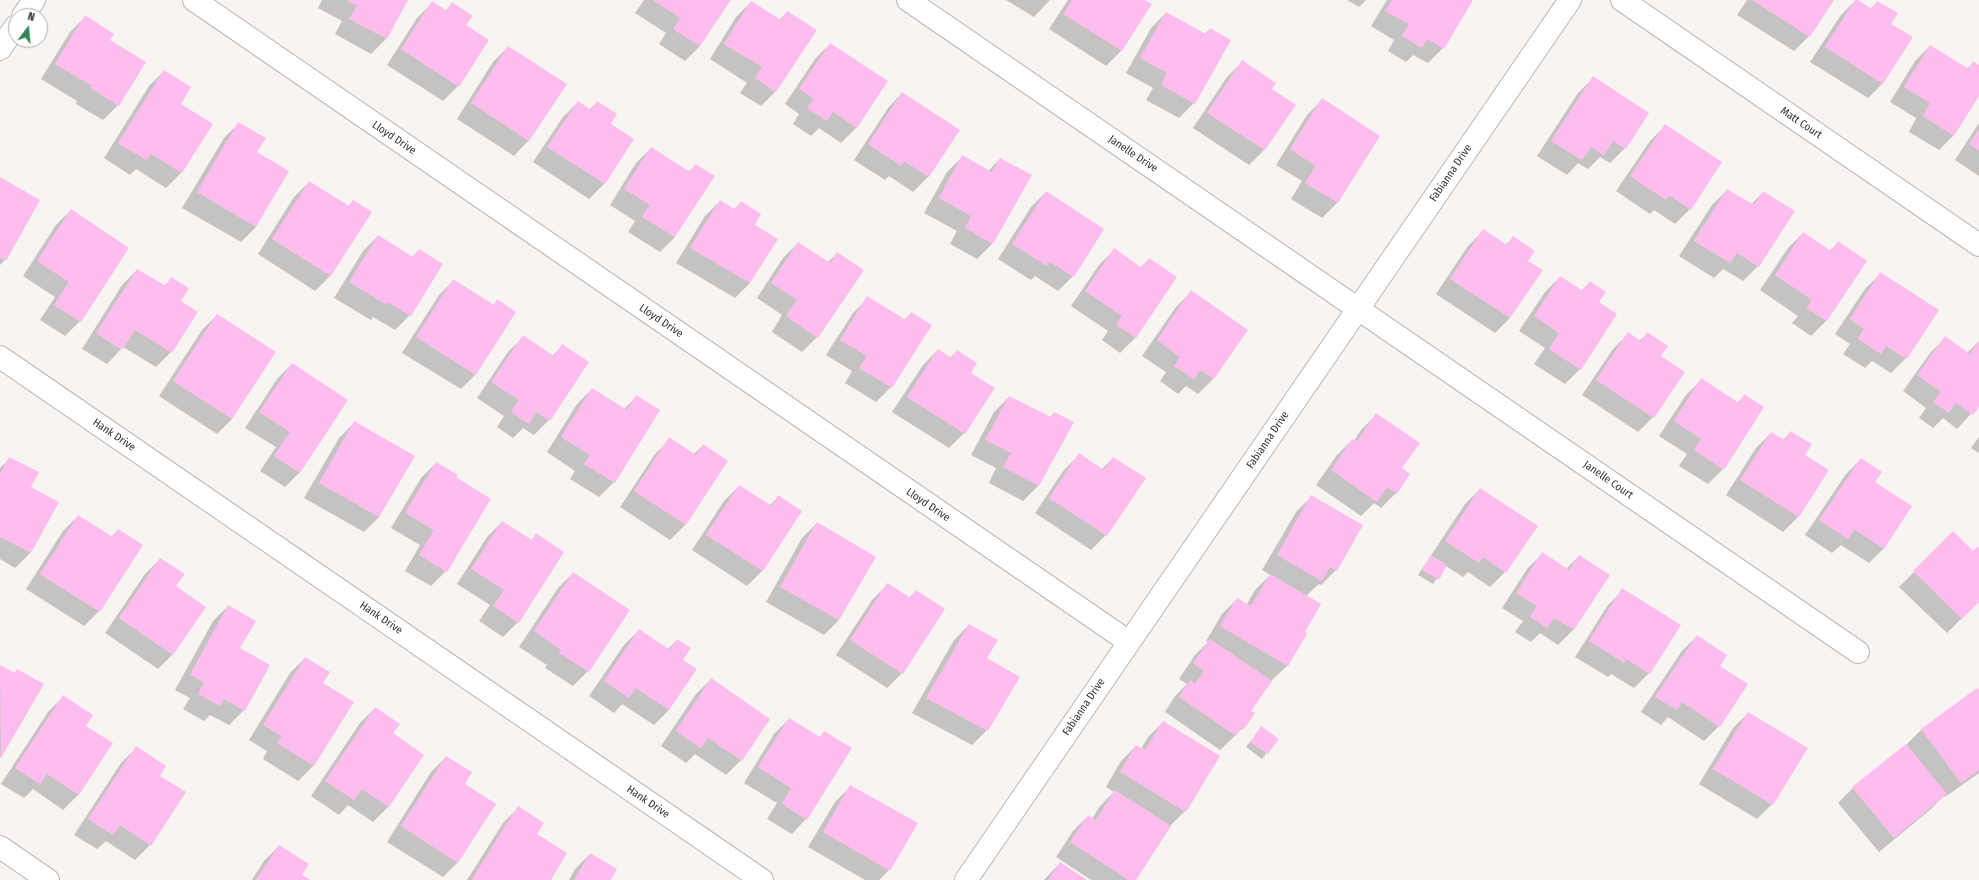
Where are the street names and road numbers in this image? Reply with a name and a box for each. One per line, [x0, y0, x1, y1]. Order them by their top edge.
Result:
street label: Matt Court [1778, 104, 1824, 142]
street label: Lloyd Drive [370, 119, 418, 157]
street label: Janelle Drive [1106, 133, 1160, 175]
street label: Fabianna Drive [1427, 142, 1475, 204]
street label: Lloyd Drive [637, 302, 685, 340]
street label: Fabianna Drive [1244, 409, 1292, 471]
street label: Hank Drive [90, 416, 138, 454]
street label: Janelle Court [1581, 458, 1635, 502]
street label: Lloyd Drive [904, 486, 952, 524]
street label: Hank Drive [357, 599, 405, 637]
street label: Fabianna Drive [1060, 676, 1108, 738]
street label: Hank Drive [624, 783, 672, 821]

